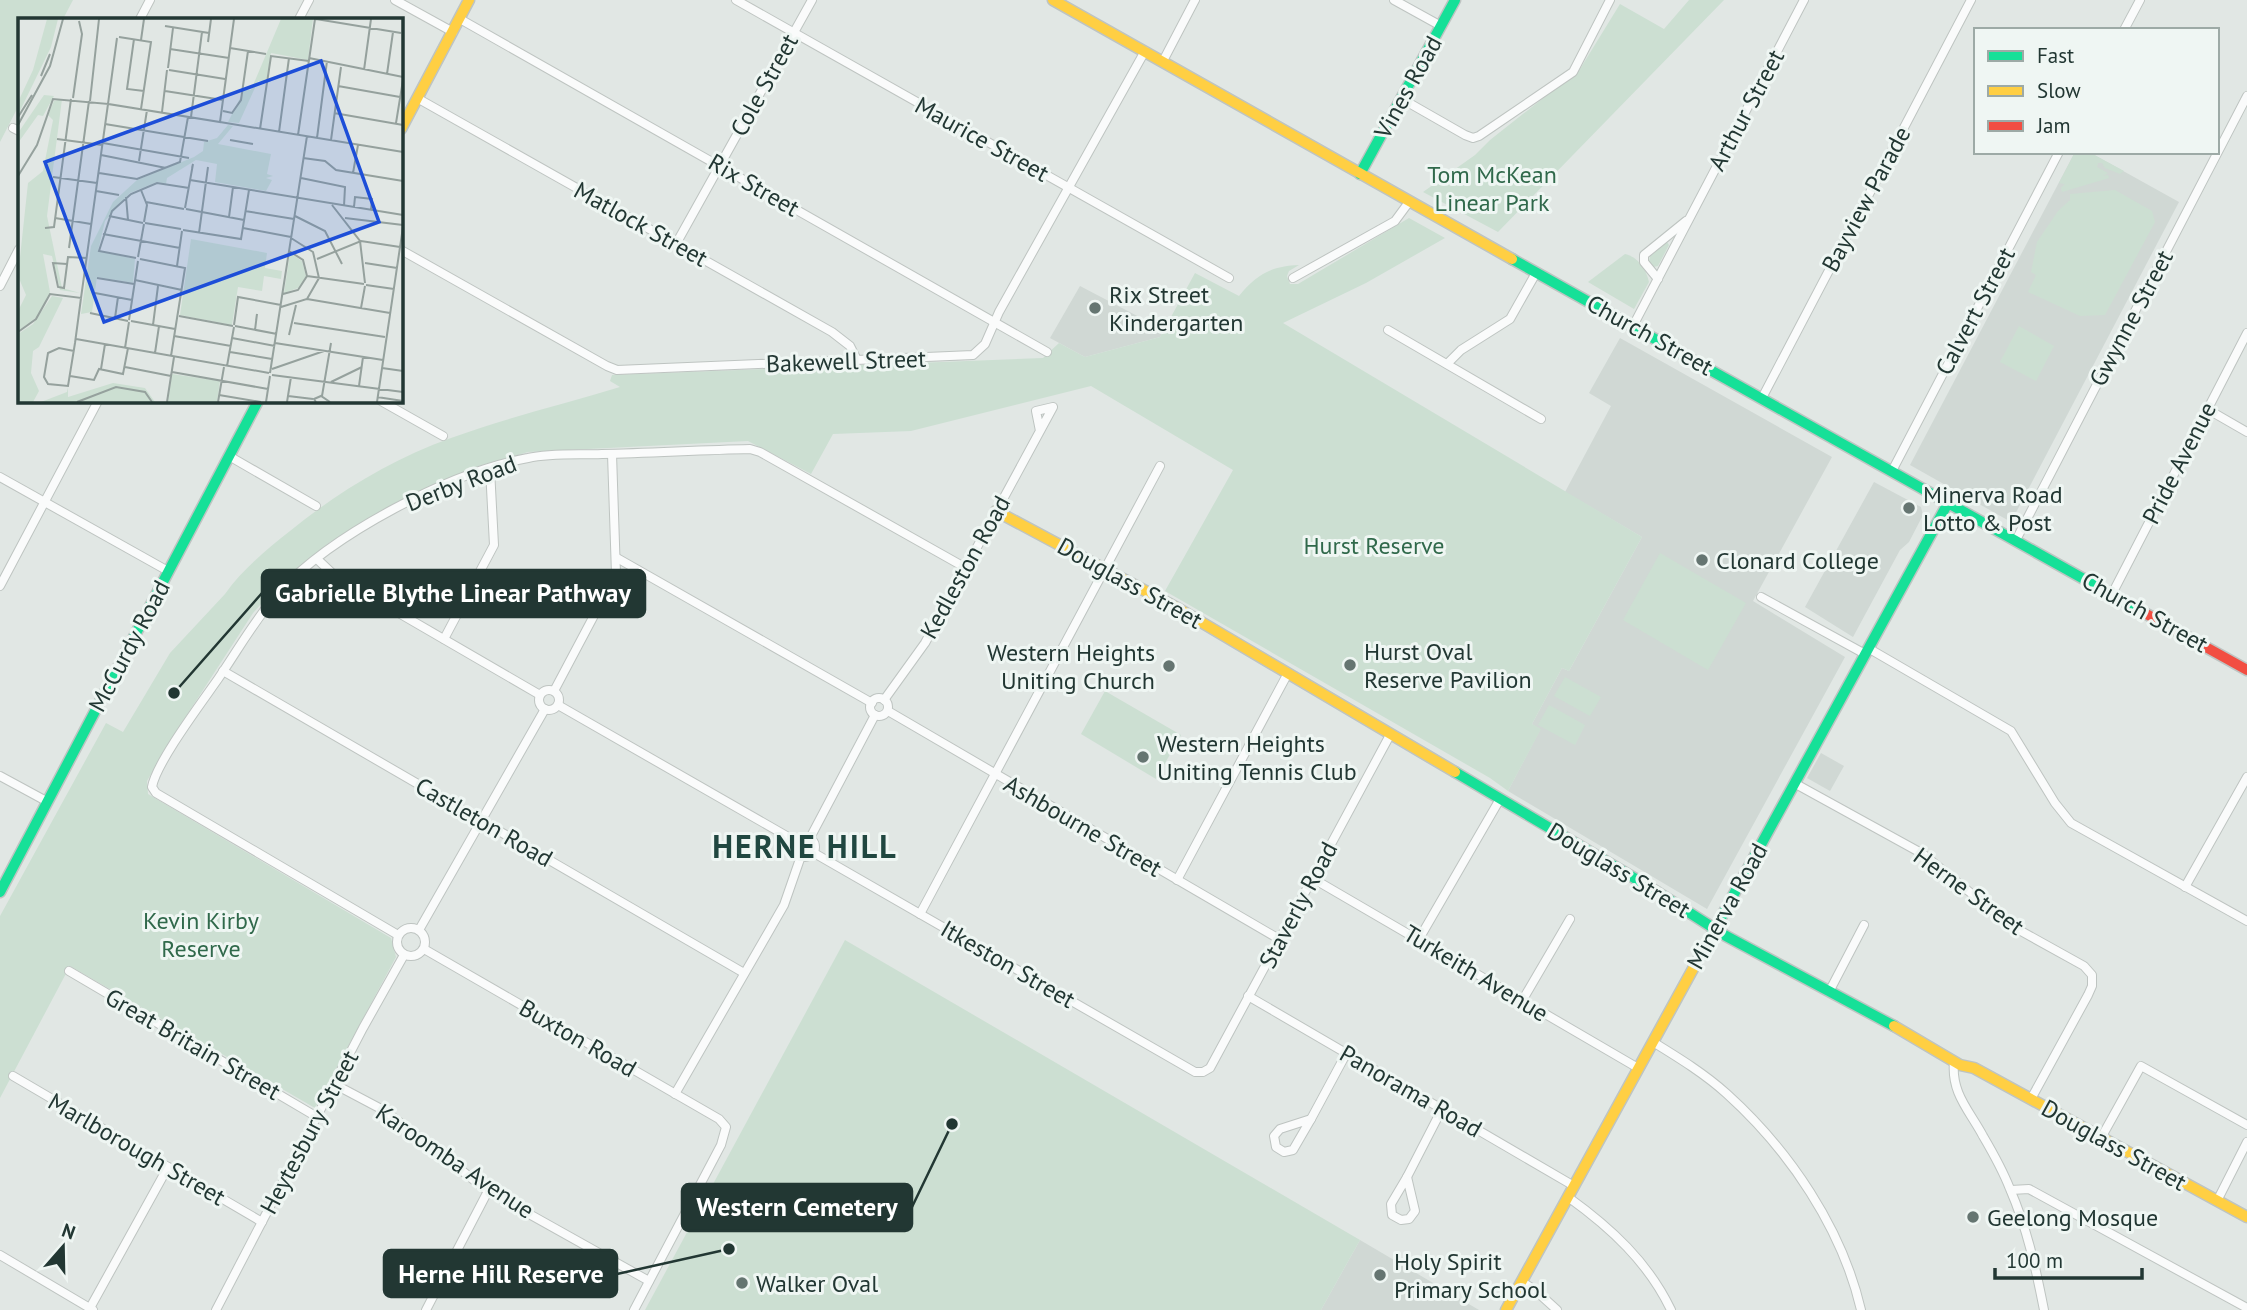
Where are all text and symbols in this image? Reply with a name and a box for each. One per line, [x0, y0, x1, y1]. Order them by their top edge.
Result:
inset map [18, 18, 402, 402]
street label: Cole Street [723, 28, 805, 142]
legend [1974, 28, 2219, 154]
street label: Vines Road [1367, 30, 1449, 145]
text: Fast [2037, 42, 2074, 69]
street label: Arthur Street [1701, 44, 1791, 176]
text: Slow [2037, 77, 2081, 104]
street label: Maurice Street [910, 89, 1054, 189]
text: Jam [2036, 112, 2071, 139]
street label: Bayview Parade [1815, 121, 1917, 277]
street label: Rix Street [703, 147, 805, 223]
park label: Tom McKean Linear Park [1427, 159, 1557, 218]
street label: Matlock Street [569, 175, 713, 273]
street label: Calvert Street [1928, 242, 2022, 380]
street label: Gwynne Street [2082, 245, 2180, 391]
place label: Rix Street Kindergarten [1109, 279, 1243, 338]
street label: Church Street [1581, 288, 1719, 382]
marker: Rix Street Kindergarten [1087, 300, 1103, 316]
street label: Bakewell Street [765, 343, 927, 379]
street label: Pride Avenue [2135, 397, 2223, 529]
street label: Derby Road [401, 448, 521, 518]
place label: Minerva Road Lotto & Post [1923, 479, 2063, 538]
street label: Kedleston Road [913, 490, 1017, 644]
marker: Minerva Road Lotto & Post [1901, 500, 1917, 516]
street label: Douglass Street [1052, 530, 1208, 636]
park label: Hurst Reserve [1303, 530, 1445, 561]
place label: Clonard College [1716, 545, 1879, 576]
marker: Clonard College [1694, 552, 1710, 568]
street label: Church Street [2076, 565, 2214, 659]
callout: Gabrielle Blythe Linear Pathway [262, 570, 645, 617]
street label: McCurdy Road [81, 575, 177, 717]
text: Gabrielle Blythe Linear Pathway [275, 576, 631, 609]
place label: Hurst Oval Reserve Pavilion [1364, 636, 1532, 695]
place label: Western Heights Uniting Church [987, 637, 1155, 696]
marker: Hurst Oval Reserve Pavilion [1342, 657, 1358, 673]
marker: Western Heights Uniting Church [1161, 658, 1177, 674]
place label: Western Heights Uniting Tennis Club [1157, 728, 1357, 787]
marker: Western Heights Uniting Tennis Club [1135, 749, 1151, 765]
street label: Ashbourne Street [999, 768, 1167, 884]
street label: Castleton Road [410, 770, 558, 874]
street label: Douglass Street [1542, 815, 1696, 925]
district label: HERNE HILL [712, 825, 898, 867]
street label: Staverly Road [1252, 836, 1344, 974]
street label: Minerva Road [1680, 837, 1774, 975]
street label: Herne Street [1907, 840, 2031, 942]
park label: Kevin Kirby Reserve [143, 905, 259, 964]
street label: Itkeston Street [935, 913, 1081, 1015]
street label: Turkeith Avenue [1398, 918, 1554, 1028]
street label: Great Britain Street [100, 981, 286, 1107]
street label: Buxton Road [514, 992, 642, 1084]
street label: Panorama Road [1334, 1038, 1488, 1144]
street label: Heytesbury Street [253, 1045, 365, 1219]
street label: Marlborough Street [43, 1086, 231, 1212]
street label: Douglass Street [2036, 1092, 2192, 1198]
street label: Karoomba Avenue [370, 1097, 540, 1225]
callout: Western Cemetery [682, 1184, 912, 1231]
text: Western Cemetery [696, 1190, 898, 1223]
place label: Geelong Mosque [1987, 1202, 2158, 1233]
marker: Geelong Mosque [1965, 1209, 1981, 1225]
north arrow [28, 1212, 98, 1282]
text: N [59, 1218, 79, 1244]
scale bar [1995, 1236, 2142, 1280]
place label: Holy Spirit Primary School [1394, 1246, 1547, 1305]
text: 100 m [2006, 1247, 2063, 1274]
callout: Herne Hill Reserve [384, 1250, 617, 1297]
text: Herne Hill Reserve [398, 1257, 604, 1290]
marker: Holy Spirit Primary School [1372, 1267, 1388, 1283]
place label: Walker Oval [756, 1268, 878, 1299]
marker: Walker Oval [734, 1275, 750, 1291]

